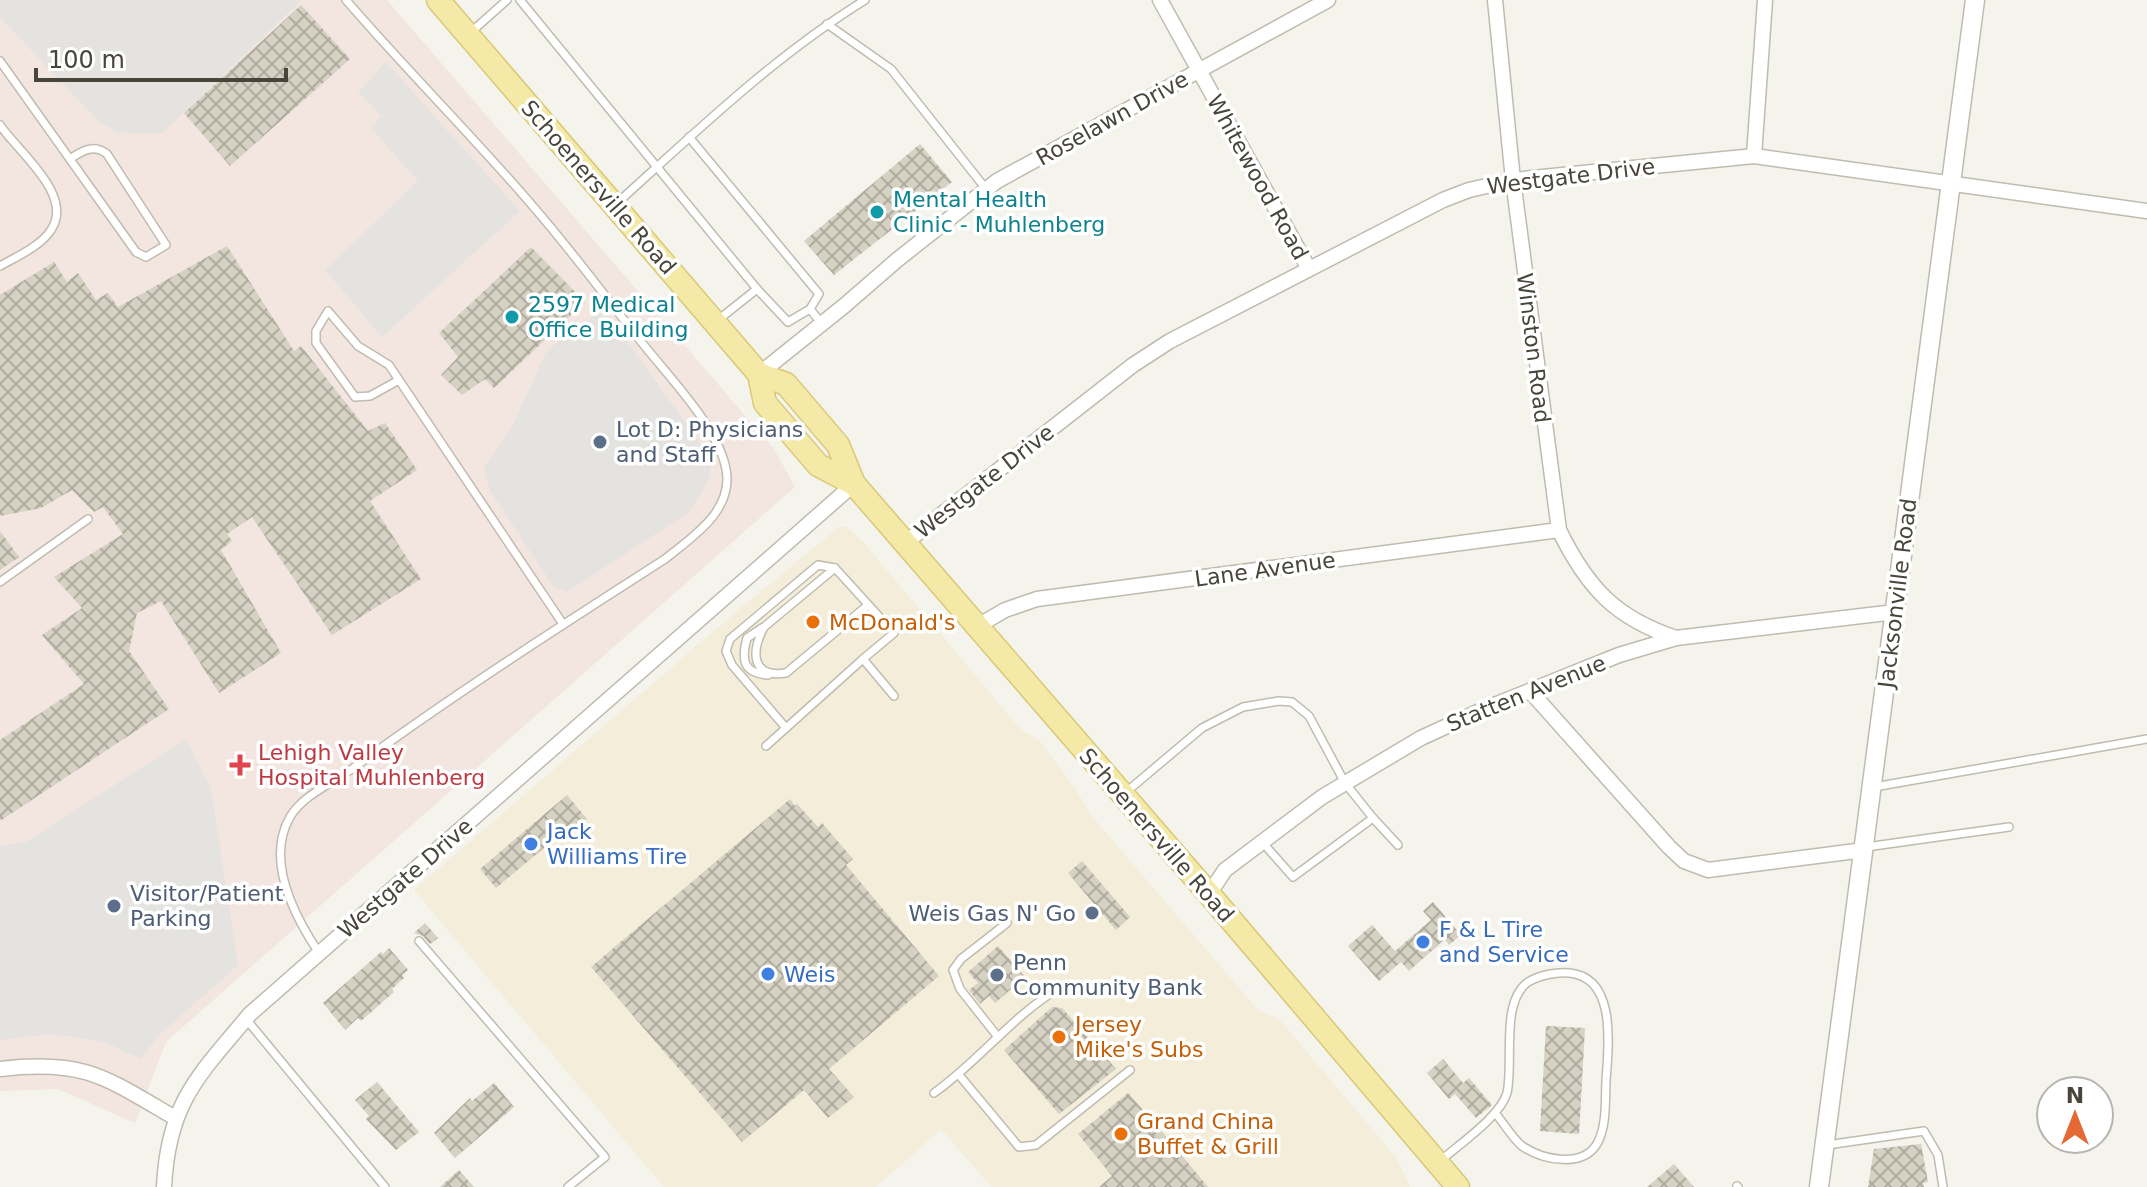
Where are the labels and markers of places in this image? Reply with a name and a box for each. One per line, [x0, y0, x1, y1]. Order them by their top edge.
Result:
place label: Mental Health Clinic - Muhlenberg [893, 187, 1105, 237]
marker: Mental Health Clinic - Muhlenberg [868, 203, 886, 221]
place label: 2597 Medical Office Building [528, 292, 688, 342]
marker: 2597 Medical Office Building [503, 308, 521, 326]
place label: Lot D: Physicians and Staff [616, 417, 803, 467]
marker: Lot D: Physicians and Staff [591, 433, 609, 451]
place label: McDonald's [829, 610, 956, 635]
marker: McDonald's [804, 613, 822, 631]
place label: Lehigh Valley Hospital Muhlenberg [258, 740, 485, 790]
marker: Lehigh Valley Hospital Muhlenberg [229, 754, 251, 776]
place label: Jack Williams Tire [545, 819, 687, 869]
marker: Jack Williams Tire [522, 835, 540, 853]
place label: Visitor/Patient Parking [130, 881, 284, 931]
marker: Visitor/Patient Parking [105, 897, 123, 915]
place label: Weis Gas N' Go [908, 901, 1076, 926]
marker: Weis Gas N' Go [1083, 904, 1101, 922]
place label: F & L Tire and Service [1439, 917, 1569, 967]
marker: F & L Tire and Service [1414, 933, 1432, 951]
place label: Penn Community Bank [1013, 950, 1203, 1000]
place label: Weis [784, 962, 836, 987]
marker: Weis [759, 965, 777, 983]
marker: Penn Community Bank [988, 966, 1006, 984]
place label: Jersey Mike's Subs [1073, 1012, 1203, 1062]
marker: Jersey Mike's Subs [1050, 1028, 1068, 1046]
place label: Grand China Buffet & Grill [1137, 1109, 1279, 1159]
marker: Grand China Buffet & Grill [1112, 1125, 1130, 1143]

